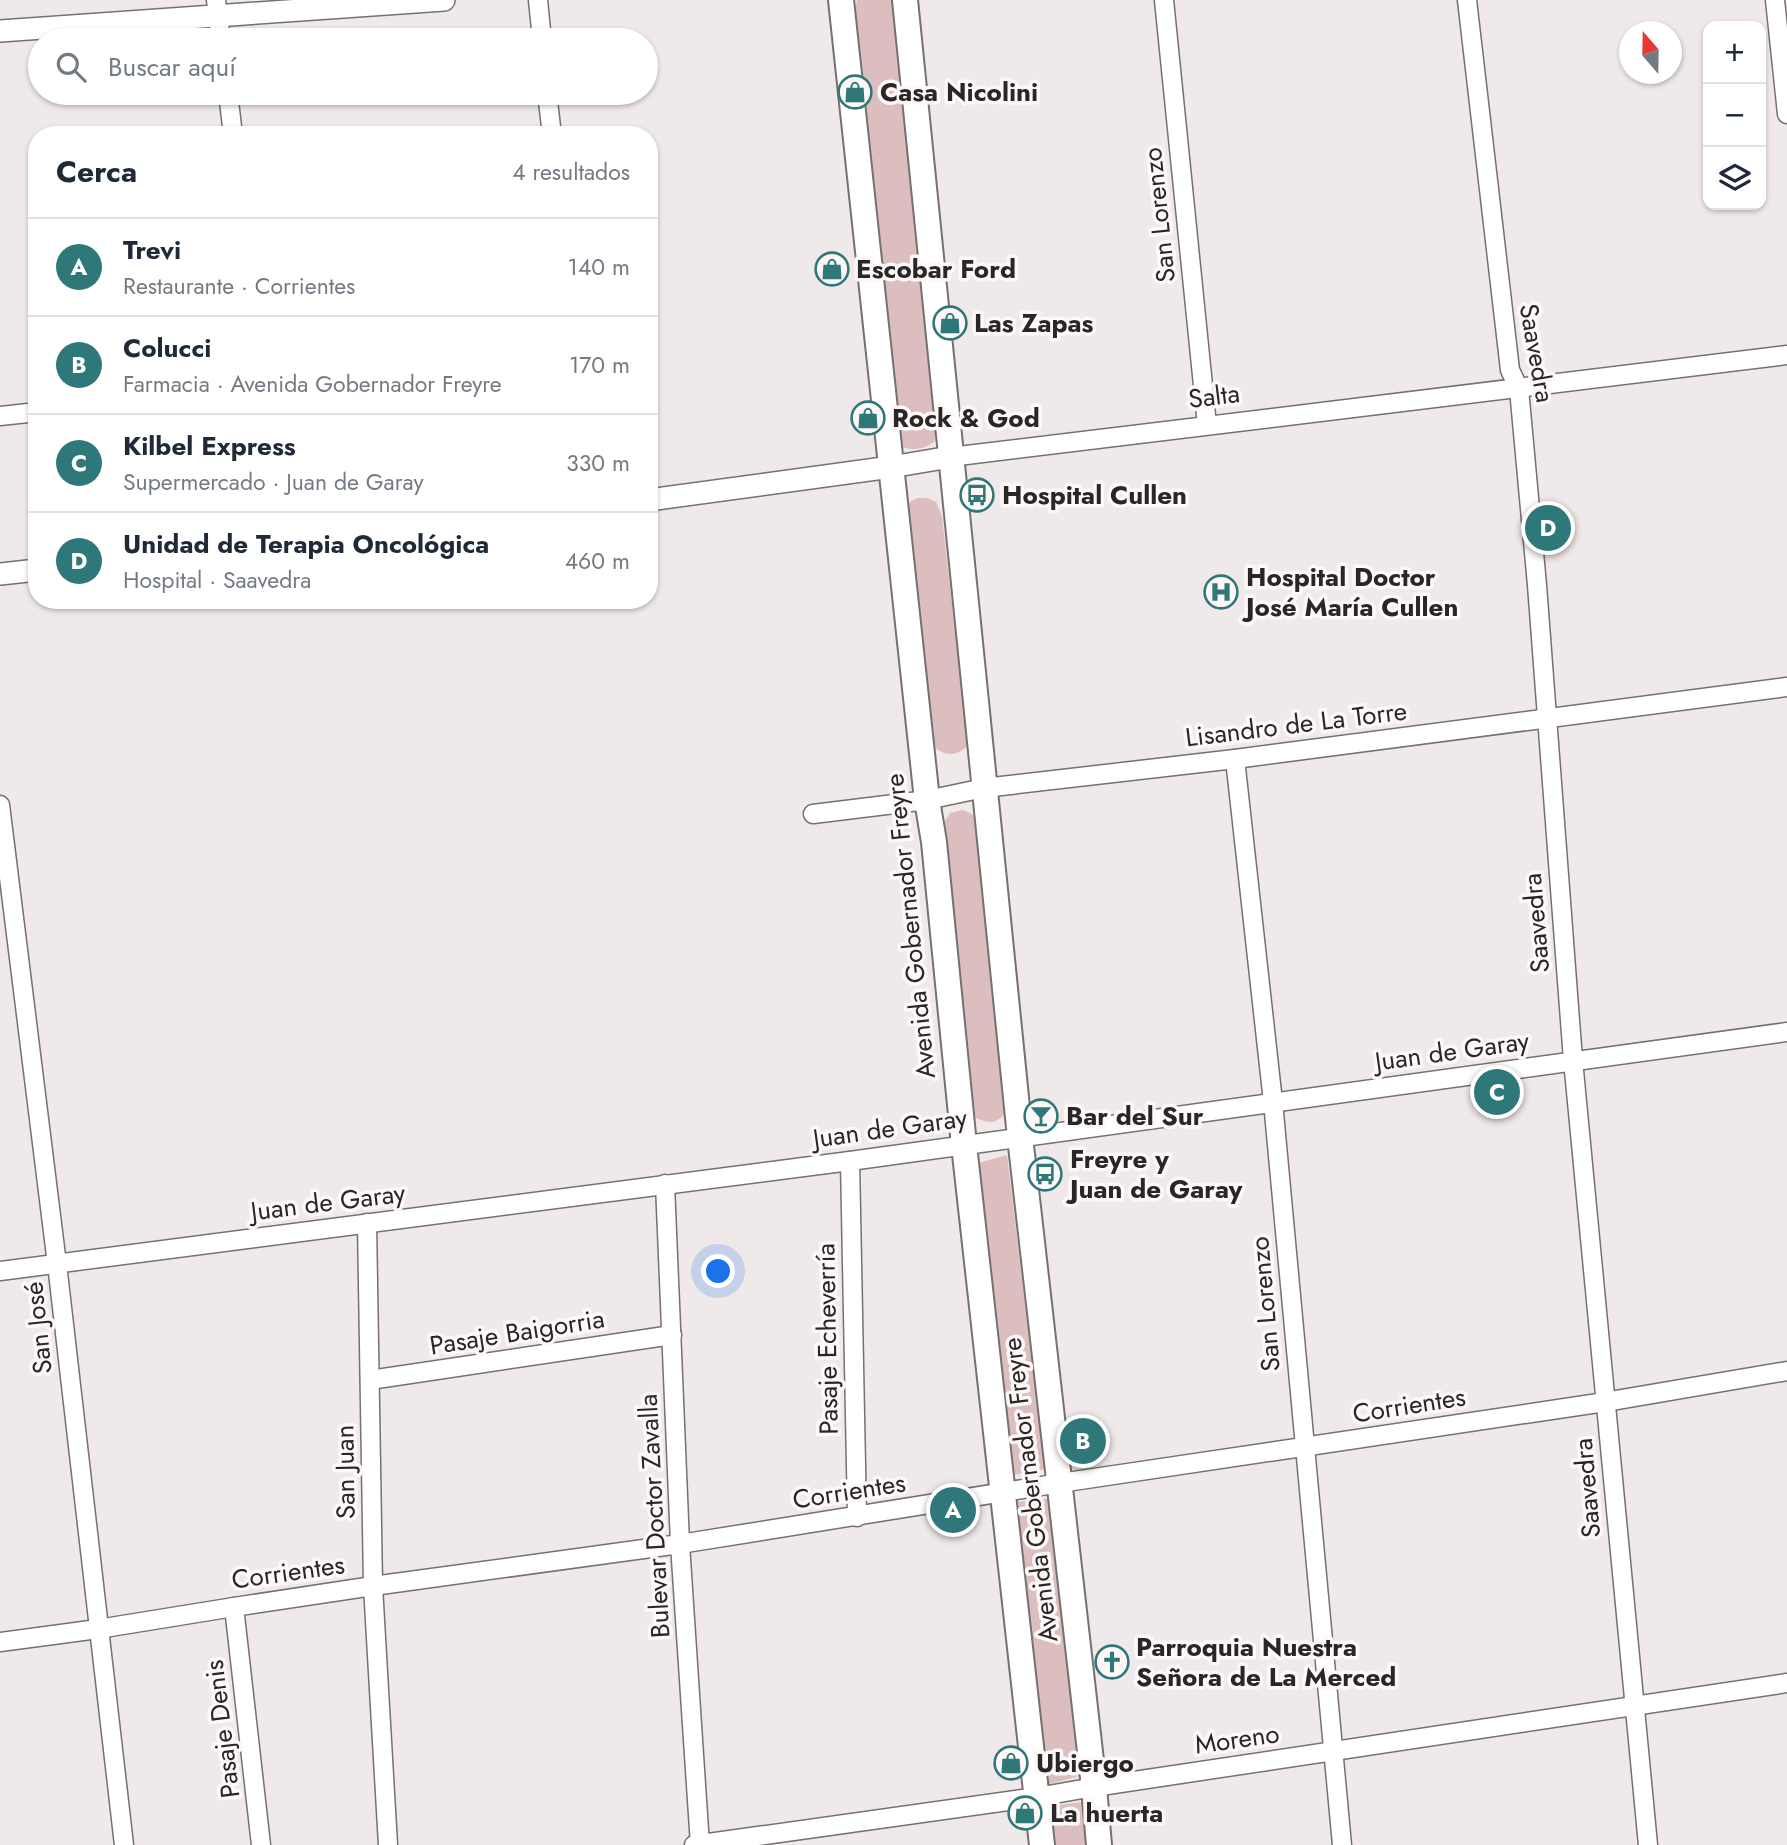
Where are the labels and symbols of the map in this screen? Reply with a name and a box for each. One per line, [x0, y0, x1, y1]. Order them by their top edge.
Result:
north arrow [1619, 21, 1682, 84]
shop icon: Casa Nicolini [836, 73, 874, 111]
place label: Casa Nicolini [880, 73, 1038, 111]
street label: San Lorenzo [1133, 146, 1185, 284]
shop icon: Escobar Ford [813, 250, 851, 288]
place label: Escobar Ford [856, 250, 1016, 288]
street label: Saavedra [1510, 301, 1564, 405]
shop icon: Las Zapas [931, 304, 969, 342]
place label: Las Zapas [974, 304, 1094, 342]
street label: Salta [1186, 374, 1242, 418]
shop icon: Rock & God [849, 399, 887, 437]
place label: Rock & God [892, 399, 1040, 437]
bus stop icon: Hospital Cullen [958, 476, 996, 514]
place label: Hospital Cullen [1002, 476, 1187, 514]
pin: D [1525, 502, 1571, 554]
place label: Hospital Doctor José María Cullen [1241, 558, 1458, 626]
hospital icon: Hospital Doctor José María Cullen [1202, 573, 1240, 611]
street label: Lisandro de La Torre [1183, 692, 1409, 756]
street label: Avenida Gobernador Freyre [875, 772, 945, 1080]
street label: Saavedra [1513, 872, 1559, 974]
street label: Juan de Garay [1370, 1021, 1532, 1081]
pin: C [1474, 1066, 1520, 1118]
bar icon: Bar del Sur [1022, 1097, 1060, 1135]
place label: Bar del Sur [1066, 1097, 1204, 1135]
street label: Juan de Garay [808, 1098, 970, 1158]
place label: Freyre y Juan de Garay [1065, 1140, 1243, 1208]
bus stop icon: Freyre y Juan de Garay [1026, 1155, 1064, 1193]
street label: Juan de Garay [246, 1174, 408, 1231]
street label: San Lorenzo [1240, 1235, 1290, 1373]
street label: Pasaje Echeverría [806, 1243, 848, 1435]
your location [701, 1254, 735, 1288]
street label: San José [14, 1280, 62, 1376]
street label: Pasaje Baigorria [427, 1299, 607, 1365]
street label: Avenida Gobernador Freyre [992, 1336, 1068, 1644]
street label: Corrientes [1350, 1377, 1468, 1433]
street label: Bulevar Doctor Zavalla [629, 1393, 679, 1639]
pin: B [1060, 1415, 1106, 1467]
street label: San Juan [325, 1425, 365, 1519]
street label: Saavedra [1564, 1437, 1610, 1539]
street label: Corrientes [790, 1463, 908, 1519]
pin: A [930, 1484, 976, 1536]
street label: Corrientes [229, 1545, 347, 1599]
place label: Parroquia Nuestra Señora de La Merced [1136, 1628, 1396, 1696]
church icon: Parroquia Nuestra Señora de La Merced [1093, 1643, 1131, 1681]
street label: Pasaje Denis [195, 1658, 249, 1800]
street label: Moreno [1192, 1714, 1282, 1764]
shop icon: Ubiergo [992, 1744, 1030, 1782]
place label: Ubiergo [1036, 1744, 1134, 1782]
shop icon: La huerta [1006, 1794, 1044, 1832]
place label: La huerta [1050, 1794, 1163, 1832]

